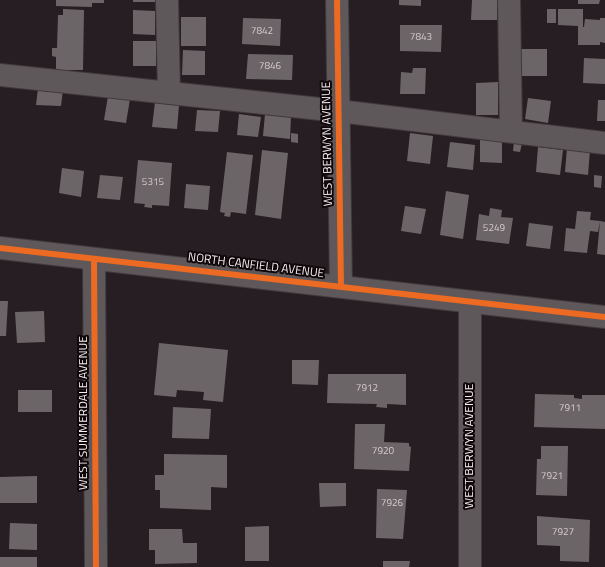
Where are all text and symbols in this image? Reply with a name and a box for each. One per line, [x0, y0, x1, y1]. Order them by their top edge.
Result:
house number: 7842 [251, 26, 273, 38]
house number: 7843 [410, 32, 432, 44]
house number: 7846 [259, 61, 281, 73]
street label: WEST BERWYN AVENUE [320, 81, 336, 207]
house number: 5315 [142, 177, 164, 189]
house number: 5249 [483, 223, 505, 235]
street label: NORTH CANFIELD AVENUE [187, 251, 325, 281]
street label: WEST SUMMERDALE AVENUE [77, 336, 91, 490]
house number: 7912 [356, 383, 378, 395]
street label: WEST BERWYN AVENUE [463, 384, 477, 508]
house number: 7911 [559, 403, 581, 415]
house number: 7920 [372, 446, 394, 458]
house number: 7921 [541, 471, 563, 483]
house number: 7926 [381, 498, 403, 510]
house number: 7927 [552, 527, 574, 539]

